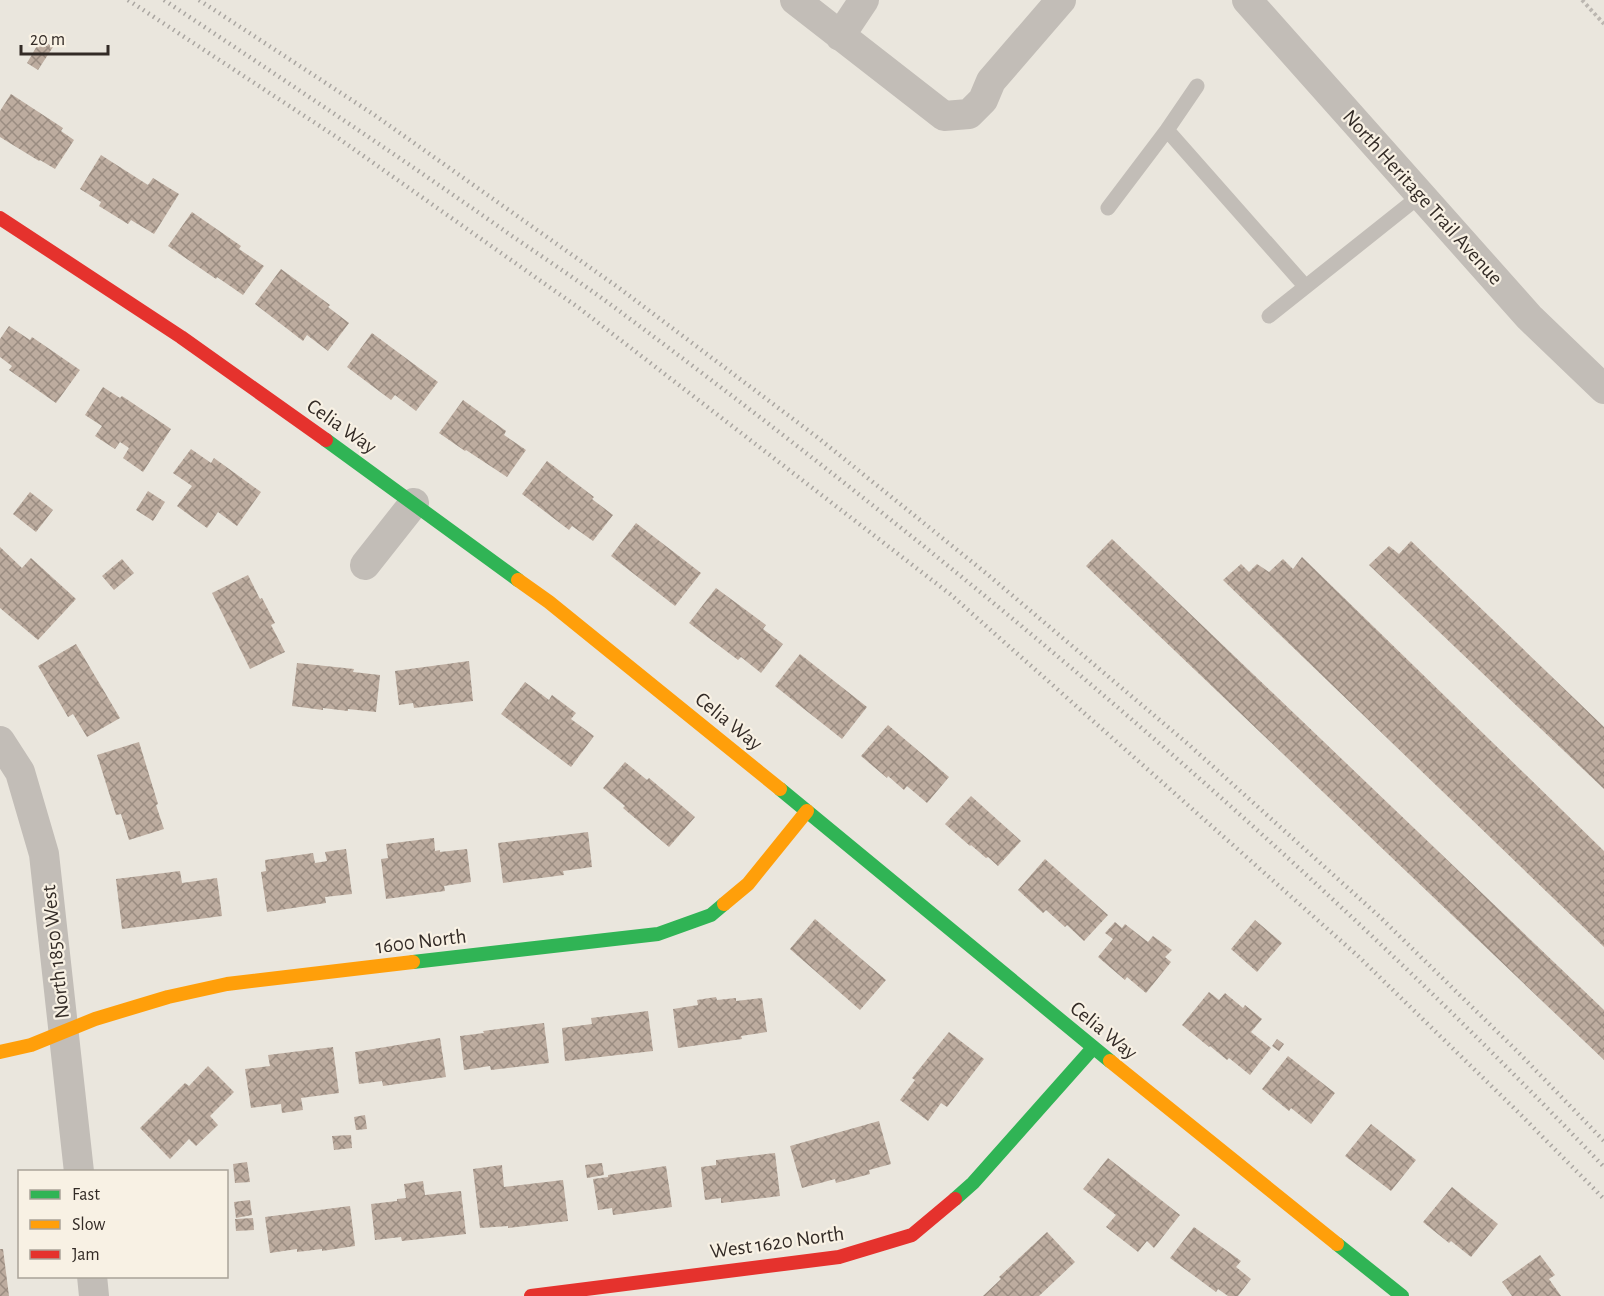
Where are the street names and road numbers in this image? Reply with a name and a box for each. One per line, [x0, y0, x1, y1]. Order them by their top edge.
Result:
street label: North Heritage Trail Avenue [1339, 106, 1506, 289]
street label: Celia Way [303, 395, 380, 458]
street label: Celia Way [691, 688, 766, 755]
street label: North 1850 West [38, 884, 73, 1020]
street label: 1600 North [375, 926, 468, 957]
street label: Celia Way [1066, 997, 1141, 1064]
street label: West 1620 North [709, 1223, 845, 1262]

